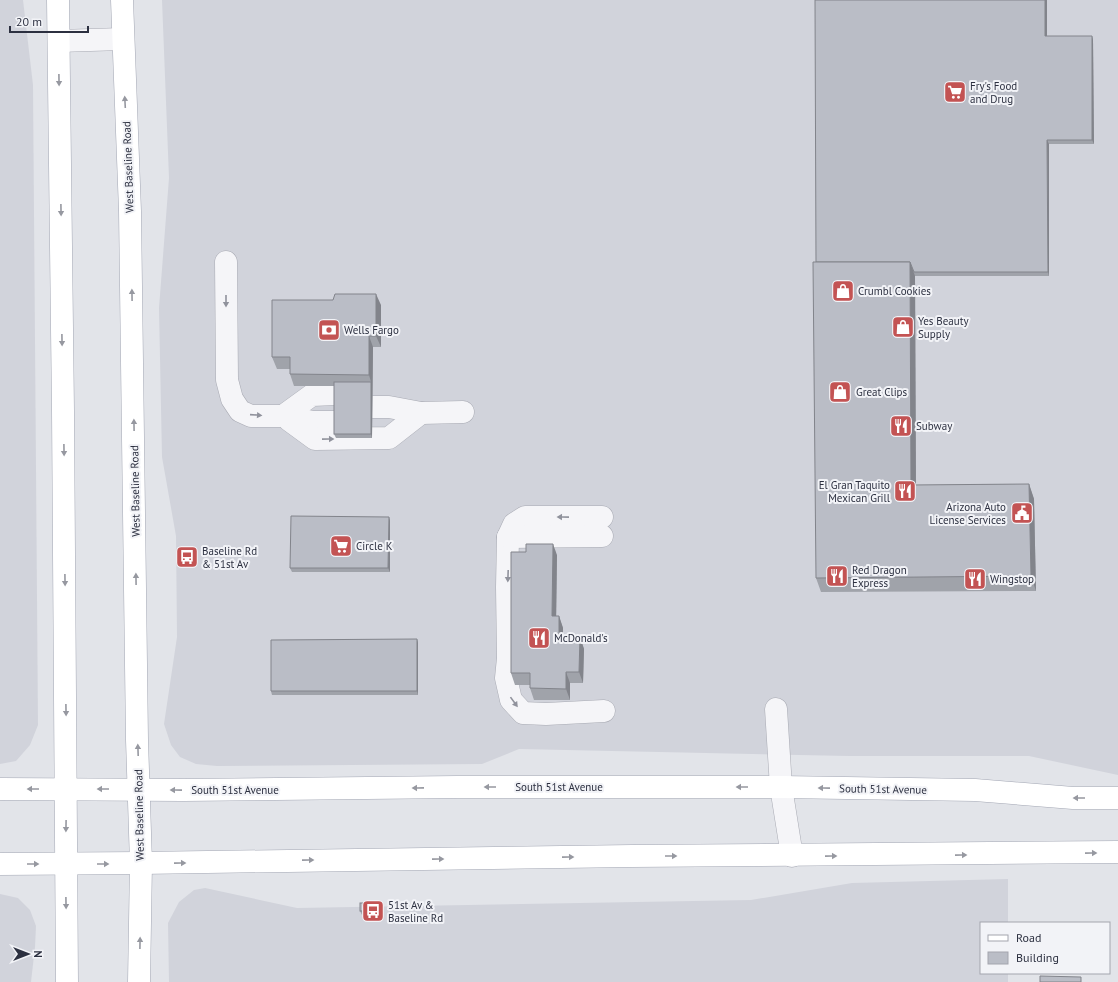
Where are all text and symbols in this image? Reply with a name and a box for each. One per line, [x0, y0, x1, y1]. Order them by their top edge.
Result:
scale bar [10, 8, 88, 34]
text: 20 m [16, 14, 42, 29]
one-way arrow [56, 74, 62, 87]
supermarket icon: Fry's Food and Drug [942, 79, 968, 105]
place label: Fry's Food and Drug [970, 79, 1017, 106]
one-way arrow [122, 96, 129, 108]
street label: West Baseline Road [119, 121, 137, 213]
one-way arrow [58, 204, 64, 217]
shop icon: Crumbl Cookies [830, 278, 856, 304]
place label: Crumbl Cookies [858, 284, 931, 298]
one-way arrow [129, 288, 135, 301]
one-way arrow [223, 295, 229, 308]
shop icon: Yes Beauty Supply [890, 314, 916, 340]
place label: Yes Beauty Supply [918, 314, 969, 341]
bank icon: Wells Fargo [316, 317, 342, 343]
place label: Wells Fargo [344, 323, 399, 337]
one-way arrow [59, 334, 65, 347]
shop icon: Great Clips [827, 379, 853, 405]
place label: Great Clips [856, 385, 908, 399]
one-way arrow [250, 412, 262, 419]
restaurant icon: Subway [888, 413, 914, 439]
one-way arrow [131, 418, 137, 431]
place label: Subway [916, 419, 953, 433]
one-way arrow [322, 436, 335, 442]
one-way arrow [61, 444, 67, 457]
street label: West Baseline Road [127, 445, 143, 537]
place label: El Gran Taquito Mexican Grill [819, 478, 891, 505]
restaurant icon: El Gran Taquito Mexican Grill [892, 478, 918, 504]
place label: Arizona Auto License Services [930, 500, 1006, 527]
public building icon: Arizona Auto License Services [1009, 500, 1035, 526]
one-way arrow [556, 514, 569, 520]
supermarket icon: Circle K [328, 533, 354, 559]
place label: Circle K [356, 539, 393, 553]
bus stop icon: Baseline Rd & 51st Av [174, 544, 200, 570]
place label: Baseline Rd & 51st Av [202, 544, 257, 571]
restaurant icon: Red Dragon Express [824, 563, 850, 589]
place label: Red Dragon Express [852, 563, 907, 590]
restaurant icon: Wingstop [962, 566, 988, 592]
one-way arrow [504, 570, 511, 582]
one-way arrow [133, 572, 139, 585]
place label: Wingstop [990, 572, 1034, 586]
one-way arrow [62, 574, 68, 587]
restaurant icon: McDonald's [526, 625, 552, 651]
place label: McDonald's [554, 631, 608, 645]
one-way arrow [510, 697, 518, 708]
one-way arrow [63, 704, 69, 717]
one-way arrow [134, 744, 141, 756]
street label: West Baseline Road [131, 769, 147, 861]
street label: South 51st Avenue [515, 780, 603, 794]
street label: South 51st Avenue [839, 781, 927, 797]
street label: South 51st Avenue [191, 783, 279, 797]
one-way arrow [483, 784, 496, 790]
one-way arrow [735, 784, 748, 790]
one-way arrow [411, 785, 424, 791]
one-way arrow [817, 785, 830, 791]
one-way arrow [26, 786, 39, 792]
one-way arrow [96, 786, 109, 792]
one-way arrow [169, 787, 182, 793]
one-way arrow [1072, 795, 1085, 801]
one-way arrow [63, 820, 69, 833]
one-way arrow [1085, 850, 1098, 856]
one-way arrow [955, 852, 968, 858]
one-way arrow [665, 853, 678, 859]
one-way arrow [825, 853, 838, 859]
one-way arrow [562, 854, 575, 860]
one-way arrow [432, 856, 445, 862]
one-way arrow [302, 857, 315, 863]
one-way arrow [174, 860, 187, 866]
one-way arrow [27, 861, 40, 867]
one-way arrow [97, 861, 110, 867]
one-way arrow [63, 897, 69, 910]
bus stop icon: 51st Av & Baseline Rd [360, 898, 386, 924]
place label: 51st Av & Baseline Rd [388, 898, 443, 925]
legend [980, 922, 1110, 974]
text: Road [1016, 930, 1041, 945]
north arrow [8, 934, 48, 974]
one-way arrow [137, 936, 143, 949]
text: N [31, 950, 45, 958]
text: Building [1016, 950, 1059, 965]

